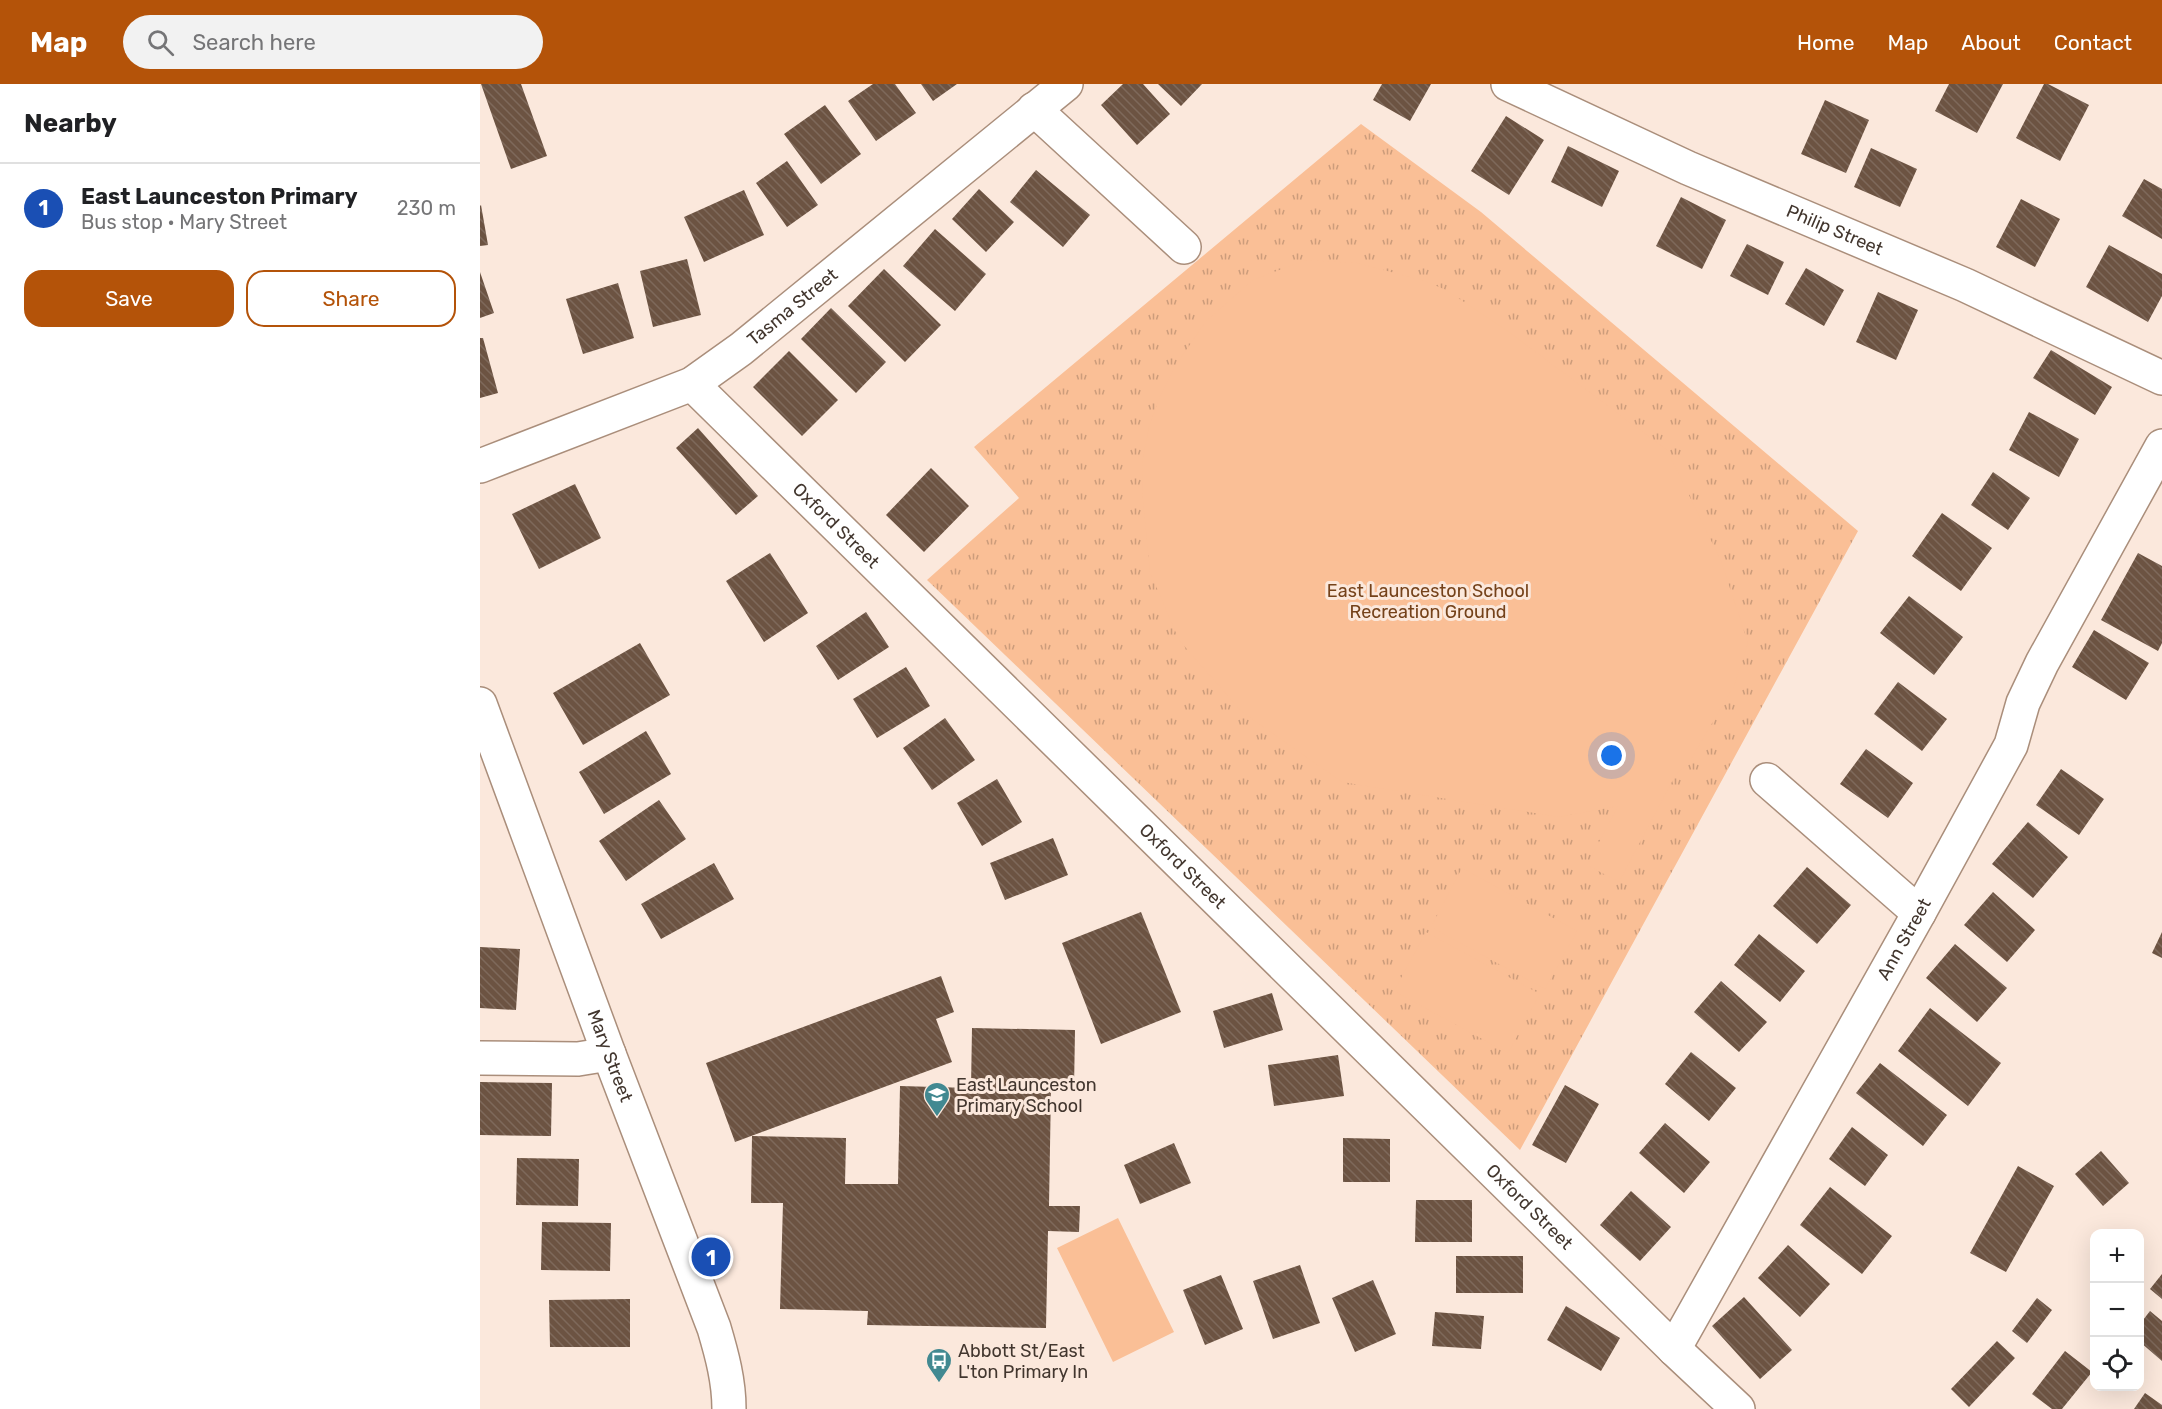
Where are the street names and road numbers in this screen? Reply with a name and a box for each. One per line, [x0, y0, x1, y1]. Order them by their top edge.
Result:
street label: Philip Street [1783, 200, 1886, 260]
street label: Tasma Street [743, 264, 842, 350]
street label: Oxford Street [788, 478, 884, 573]
street label: Oxford Street [1135, 819, 1231, 914]
street label: Ann Street [1873, 894, 1936, 984]
street label: Mary Street [583, 1007, 637, 1105]
street label: Oxford Street [1481, 1159, 1577, 1254]

